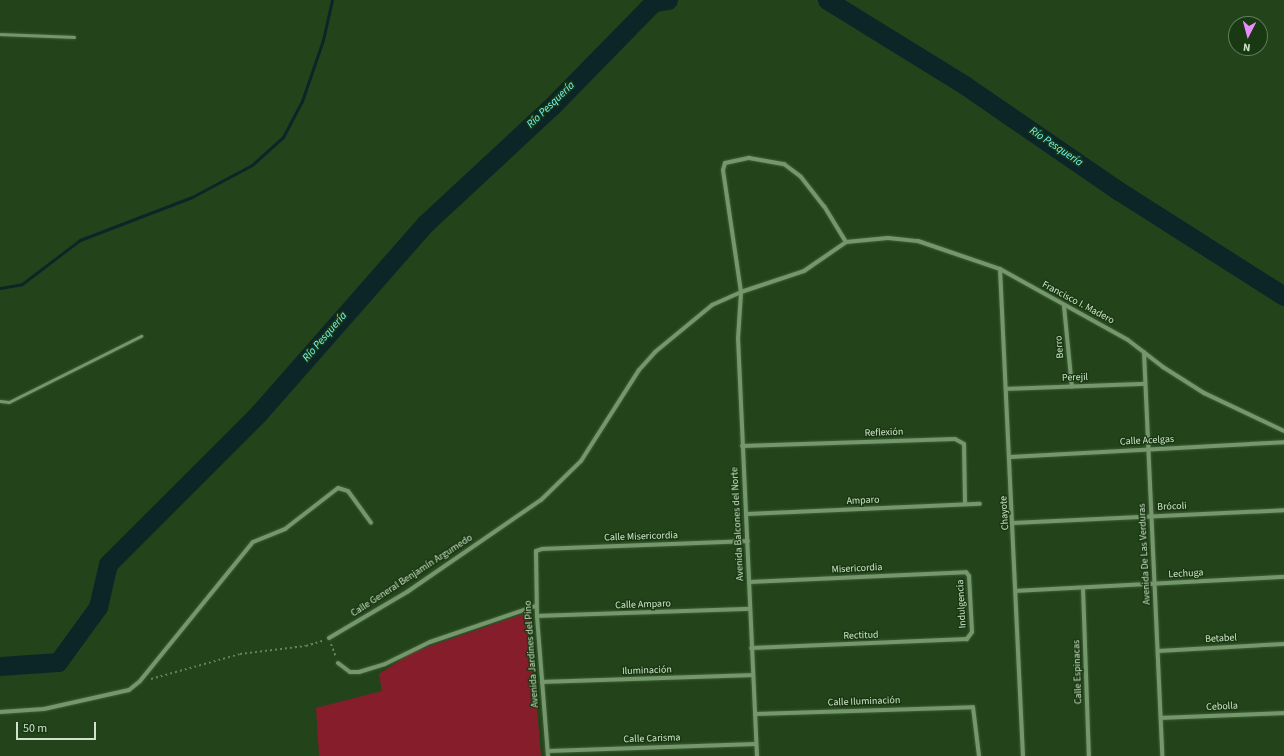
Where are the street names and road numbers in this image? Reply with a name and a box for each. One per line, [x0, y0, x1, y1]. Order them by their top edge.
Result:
street label: Francisco I. Madero [1040, 279, 1116, 327]
street label: Berro [1053, 335, 1067, 359]
street label: Perejil [1062, 372, 1088, 384]
street label: Reflexión [864, 426, 904, 440]
street label: Calle Acelgas [1120, 434, 1174, 448]
street label: Avenida Balcones del Norte [729, 467, 747, 581]
street label: Amparo [846, 494, 880, 508]
street label: Chayote [998, 496, 1012, 530]
street label: Brócoli [1157, 500, 1187, 514]
street label: Avenida De Las Verduras [1136, 503, 1154, 605]
street label: Calle Misericordia [604, 530, 678, 544]
street label: Calle General Benjamín Argumedo [349, 532, 475, 620]
street label: Misericordia [831, 562, 883, 576]
street label: Lechuga [1168, 567, 1204, 581]
street label: Indulgencia [955, 579, 969, 629]
street label: Calle Amparo [615, 598, 671, 612]
street label: Avenida Jardines del Pino [522, 600, 542, 708]
street label: Rectitud [843, 629, 879, 643]
street label: Betabel [1205, 632, 1237, 646]
street label: Calle Espinacas [1071, 640, 1085, 704]
street label: Iluminación [622, 664, 672, 678]
street label: Calle Iluminación [828, 695, 900, 709]
street label: Cebolla [1206, 700, 1238, 714]
street label: Calle Carisma [623, 732, 681, 746]

